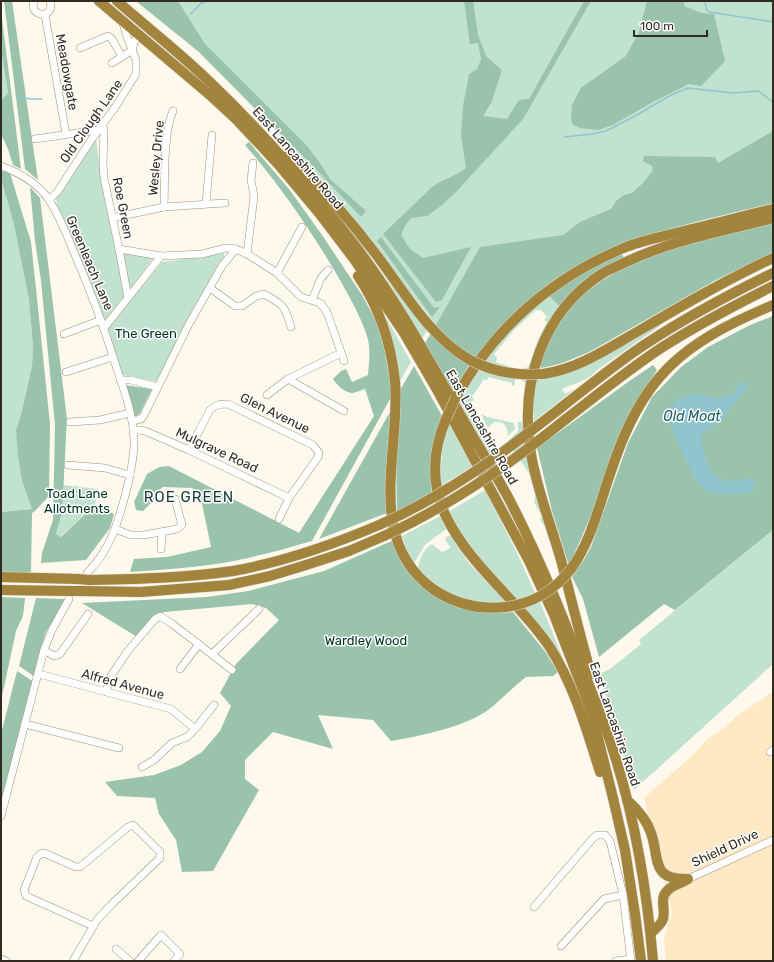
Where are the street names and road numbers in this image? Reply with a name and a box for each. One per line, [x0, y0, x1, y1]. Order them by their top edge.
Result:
street label: Meadowgate [52, 33, 81, 112]
street label: Old Clough Lane [57, 76, 126, 166]
street label: East Lancashire Road [250, 104, 346, 212]
street label: Wesley Drive [145, 120, 167, 196]
street label: Roe Green [110, 176, 136, 240]
street label: Greenleach Lane [63, 213, 117, 313]
street label: East Lancashire Road [443, 367, 521, 487]
street label: Glen Avenue [238, 390, 312, 436]
street label: Mulgrave Road [173, 424, 261, 477]
street label: East Lancashire Road [587, 660, 643, 788]
street label: Alfred Avenue [80, 666, 166, 702]
street label: Shield Drive [689, 826, 761, 870]

